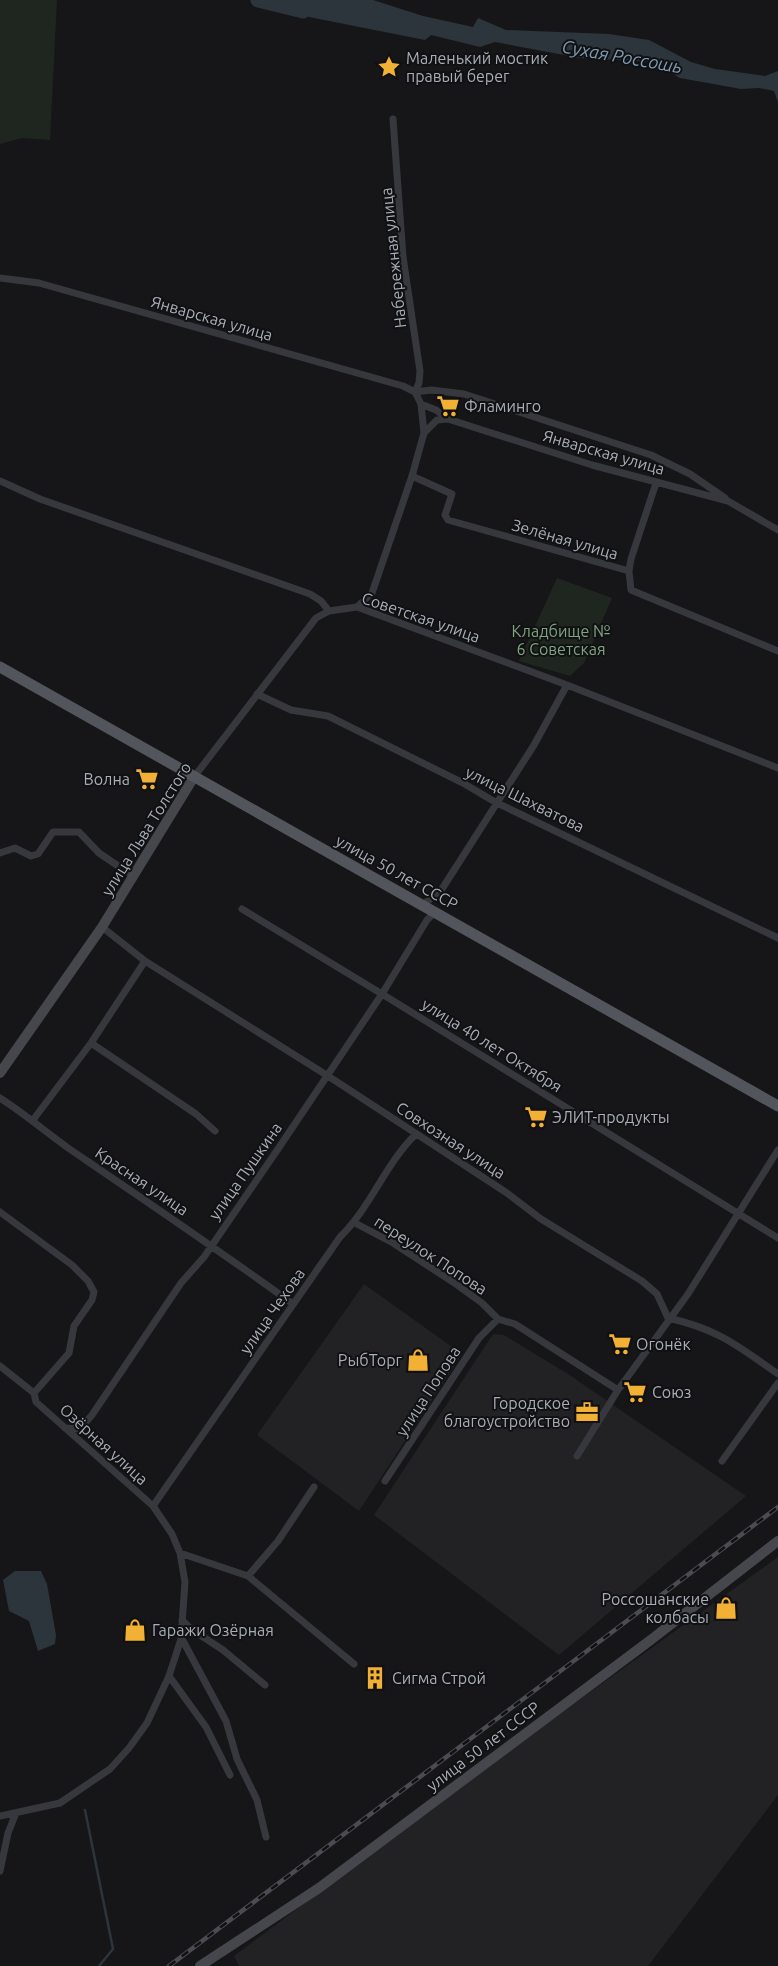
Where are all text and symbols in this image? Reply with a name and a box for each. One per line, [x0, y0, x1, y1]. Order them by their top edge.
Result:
water label: Сухая Россошь [560, 36, 684, 76]
place label: Маленький мостик правый берег [406, 49, 548, 85]
place icon: Маленький мостик правый берег [376, 54, 402, 80]
street label: Набережная улица [377, 187, 409, 329]
street label: Январская улица [149, 292, 275, 344]
supermarket icon: Фламинго [435, 393, 461, 419]
place label: Фламинго [464, 397, 541, 415]
street label: Январская улица [541, 426, 667, 478]
street label: Зелёная улица [510, 515, 620, 563]
street label: Советская улица [360, 588, 482, 646]
park label: Кладбище № 6 Советская [511, 622, 611, 658]
street label: улица Льва Толстого [97, 759, 195, 899]
street label: улица Шахватова [463, 762, 587, 836]
supermarket icon: Волна [134, 766, 160, 792]
place label: Волна [84, 770, 130, 788]
street label: улица 50 лет СССР [333, 831, 461, 913]
street label: улица 40 лет Октября [419, 994, 565, 1096]
street label: Совхозная улица [393, 1098, 509, 1182]
supermarket icon: ЭЛИТ-продукты [523, 1104, 549, 1130]
place label: ЭЛИТ-продукты [552, 1108, 670, 1126]
street label: улица Пушкина [205, 1119, 285, 1223]
street label: Красная улица [92, 1143, 192, 1219]
street label: переулок Попова [371, 1212, 491, 1298]
street label: улица Чехова [236, 1265, 308, 1357]
supermarket icon: Огонёк [607, 1331, 633, 1357]
place label: Огонёк [636, 1335, 691, 1353]
street label: улица Попова [392, 1343, 464, 1439]
shop icon: РыбТорг [405, 1347, 431, 1373]
place label: РыбТорг [338, 1351, 403, 1369]
supermarket icon: Союз [622, 1379, 648, 1405]
place label: Союз [652, 1383, 691, 1401]
place label: Городское благоустройство [444, 1394, 570, 1430]
office icon: Городское благоустройство [574, 1399, 600, 1425]
street label: Озёрная улица [56, 1400, 152, 1488]
place label: Россошанские колбасы [602, 1590, 709, 1626]
shop icon: Россошанские колбасы [713, 1595, 739, 1621]
shop icon: Гаражи Озёрная [122, 1617, 148, 1643]
place label: Гаражи Озёрная [152, 1621, 274, 1639]
building icon: Сигма Строй [362, 1665, 388, 1691]
place label: Сигма Строй [392, 1669, 486, 1687]
street label: улица 50 лет СССР [423, 1698, 543, 1794]

